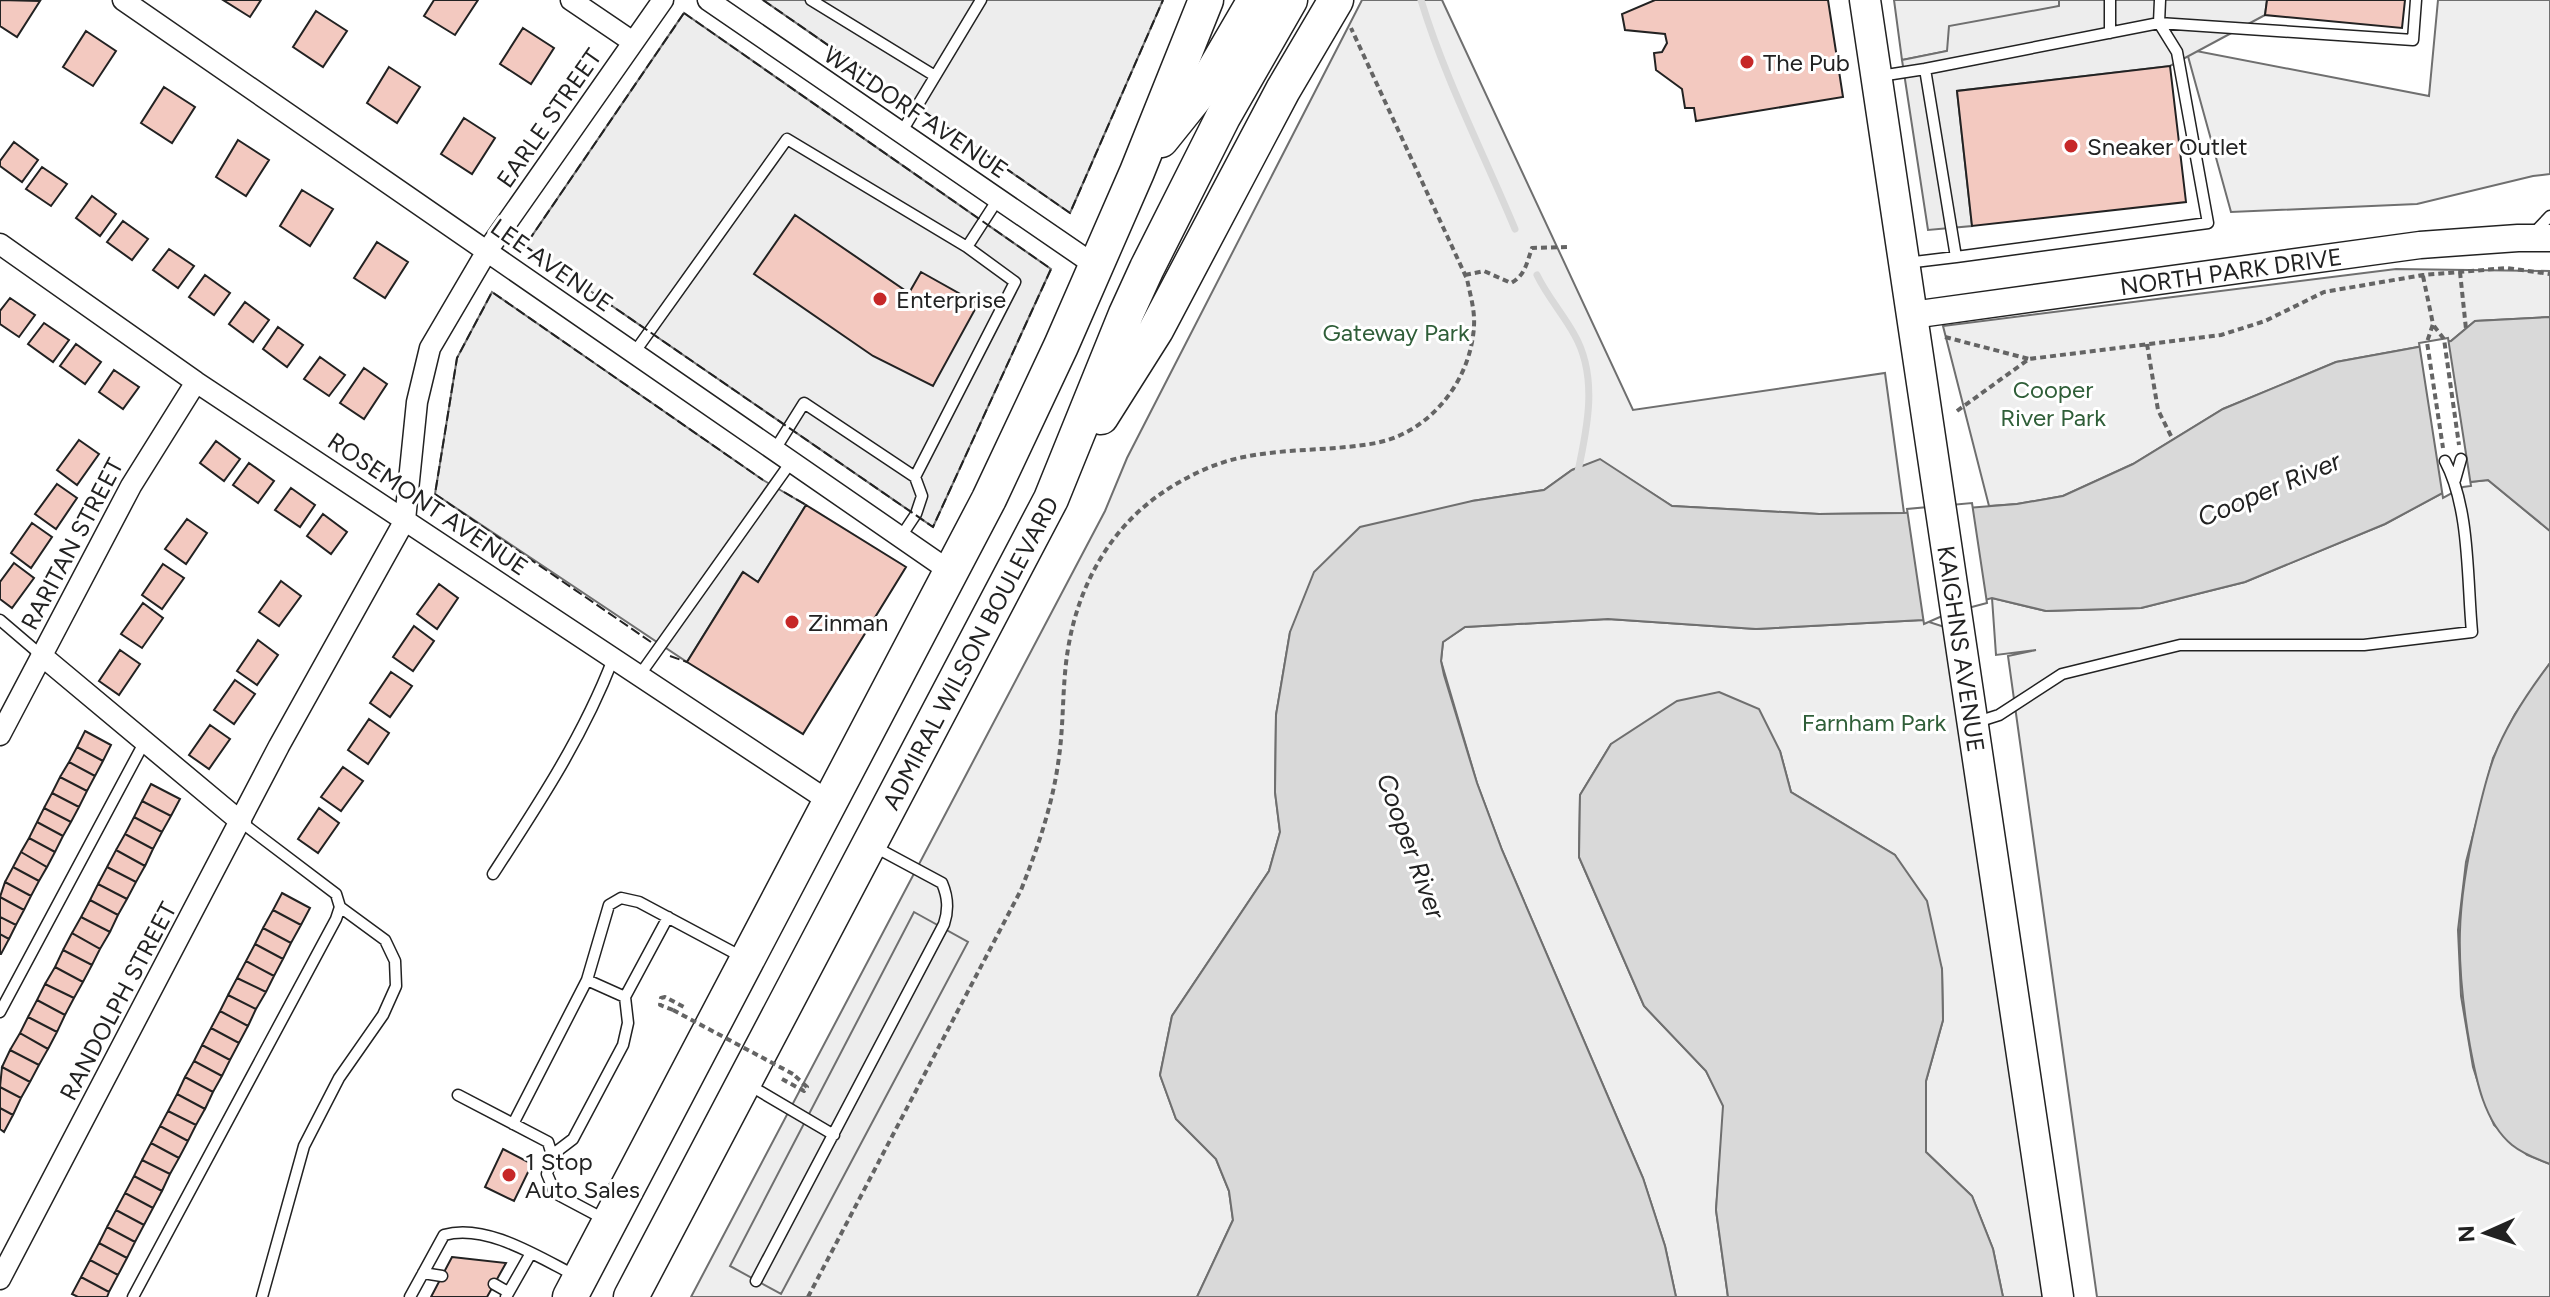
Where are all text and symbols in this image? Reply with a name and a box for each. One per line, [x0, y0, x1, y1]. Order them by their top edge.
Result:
street label: WALDORF AVENUE [818, 40, 1014, 184]
street label: EARLE STREET [490, 43, 608, 193]
place label: The Pub [1763, 48, 1850, 77]
marker: The Pub [1738, 53, 1756, 71]
place label: Sneaker Outlet [2087, 132, 2248, 161]
marker: Sneaker Outlet [2062, 137, 2080, 155]
street label: LEE AVENUE [485, 212, 619, 318]
street label: NORTH PARK DRIVE [2118, 241, 2344, 301]
place label: Enterprise [896, 285, 1006, 314]
marker: Enterprise [871, 290, 889, 308]
park label: Gateway Park [1322, 318, 1470, 347]
park label: Cooper River Park [2000, 375, 2106, 432]
street label: ROSEMONT AVENUE [322, 426, 534, 582]
water label: Cooper River [2193, 444, 2347, 534]
street label: RARITAN STREET [15, 453, 129, 635]
street label: ADMIRAL WILSON BOULEVARD [876, 491, 1064, 814]
street label: KAIGHNS AVENUE [1932, 543, 1991, 754]
place label: Zinman [808, 608, 888, 637]
marker: Zinman [783, 613, 801, 631]
park label: Farnham Park [1802, 708, 1946, 737]
water label: Cooper River [1370, 769, 1453, 924]
street label: RANDOLPH STREET [54, 897, 182, 1105]
place label: 1 Stop Auto Sales [525, 1147, 640, 1204]
marker: 1 Stop Auto Sales [500, 1166, 518, 1184]
north arrow [2446, 1193, 2526, 1273]
text: N [2453, 1225, 2480, 1243]

